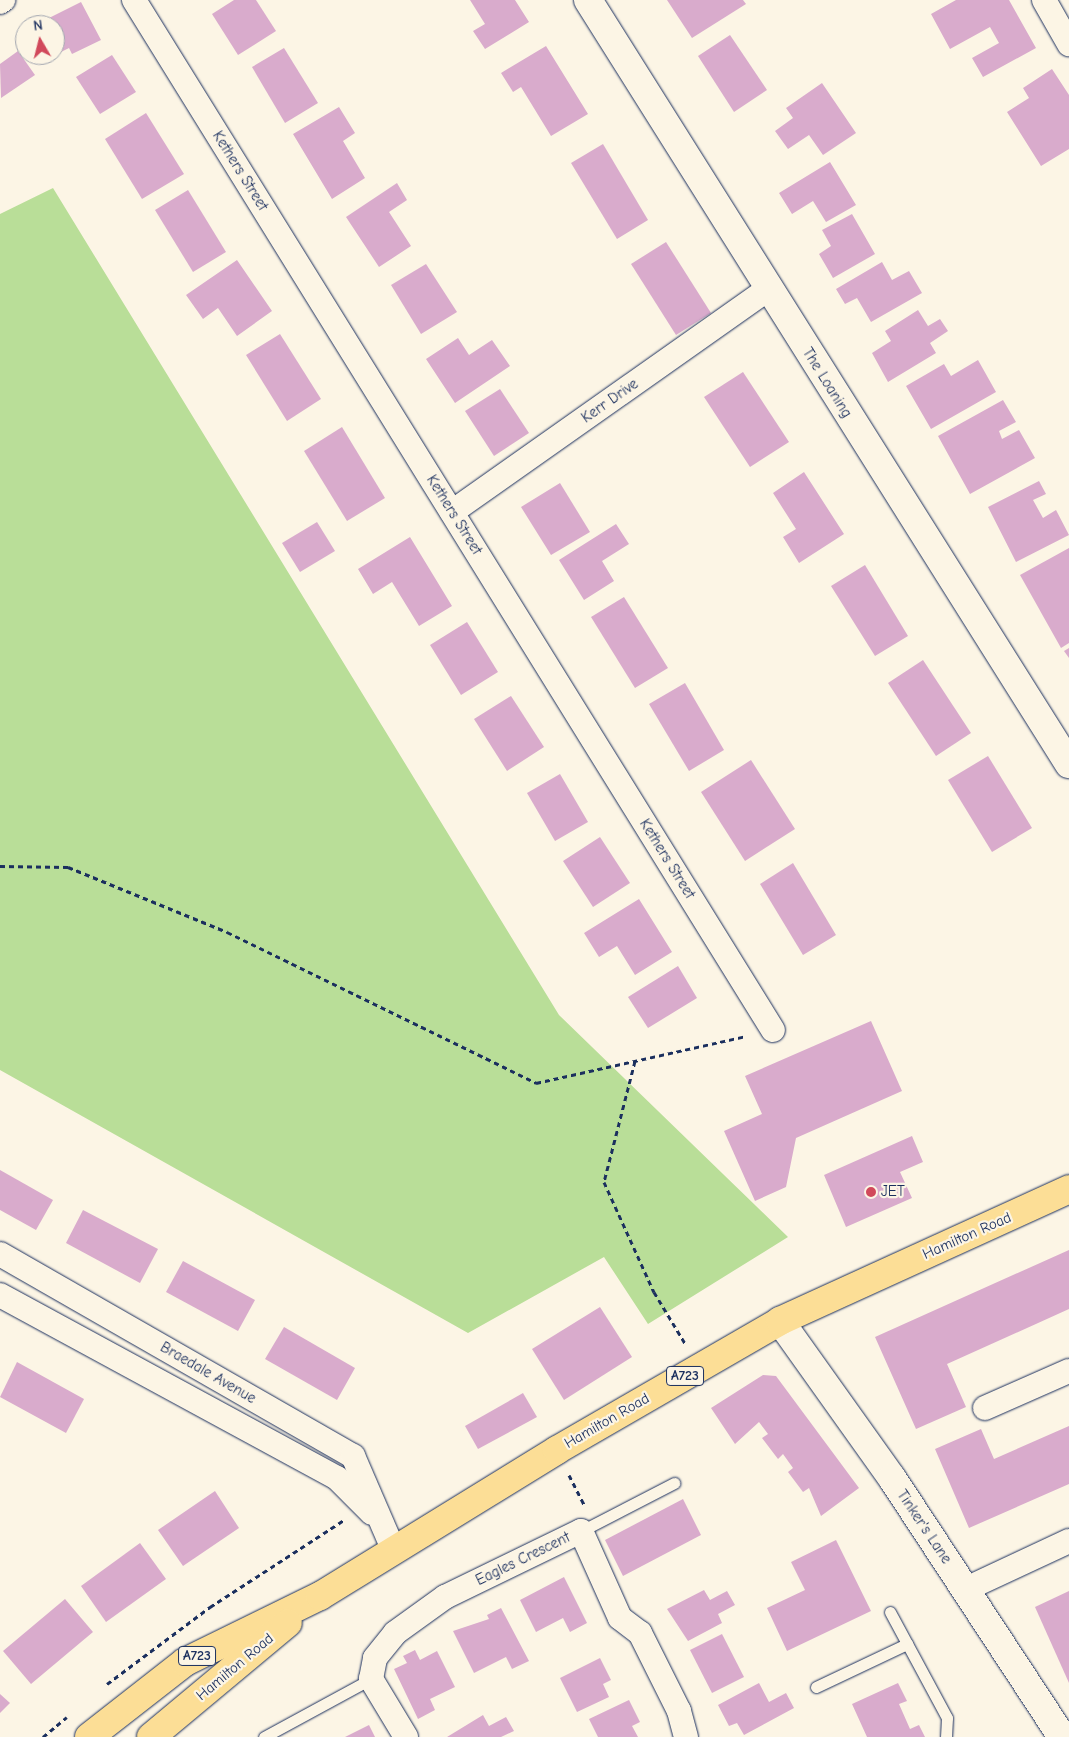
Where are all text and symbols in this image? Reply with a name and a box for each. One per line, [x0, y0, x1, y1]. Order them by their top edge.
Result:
north arrow [15, 15, 65, 65]
text: N [32, 17, 44, 35]
street label: Kethers Street [208, 128, 272, 214]
street label: The Loaning [798, 345, 856, 421]
street label: Kerr Drive [578, 375, 642, 427]
street label: Kethers Street [422, 472, 486, 558]
street label: Kethers Street [635, 816, 699, 902]
place label: JET [881, 1183, 905, 1201]
marker: JET [865, 1186, 877, 1198]
street label: Hamilton Road [920, 1208, 1014, 1264]
street label: Braedale Avenue [157, 1338, 259, 1408]
road number: A723 [665, 1364, 705, 1388]
street label: Hamilton Road [561, 1389, 653, 1453]
street label: Tinker's Lane [893, 1487, 955, 1567]
street label: Eagles Crescent [473, 1528, 573, 1590]
street label: Hamilton Road [193, 1630, 277, 1704]
road number: A723 [177, 1644, 217, 1668]

